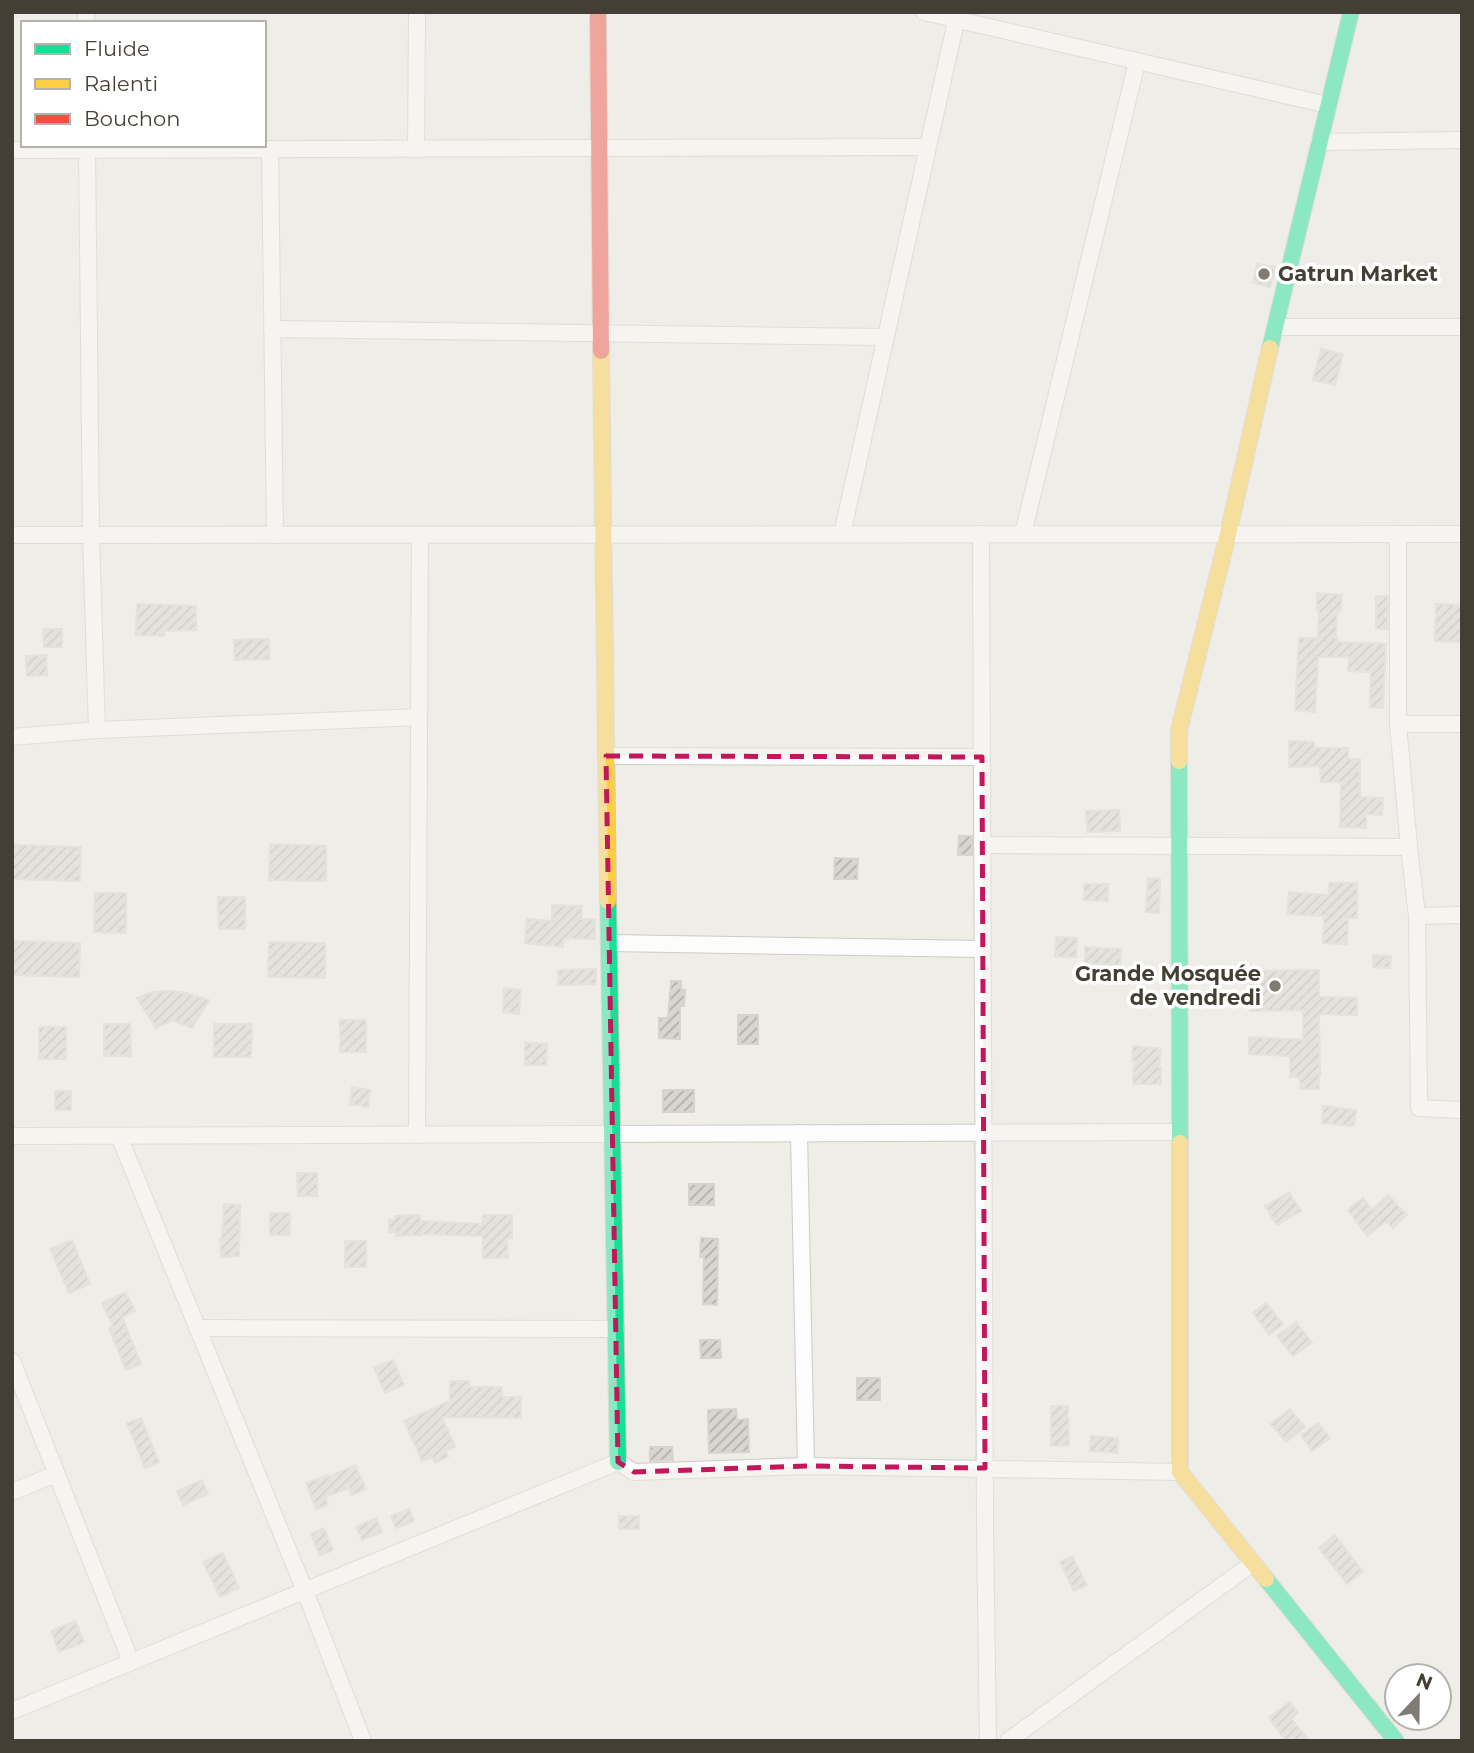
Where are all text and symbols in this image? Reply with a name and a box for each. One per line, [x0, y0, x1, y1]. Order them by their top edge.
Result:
legend [21, 21, 266, 147]
text: Fluide [84, 36, 150, 61]
text: Ralenti [84, 71, 158, 96]
text: Bouchon [84, 106, 180, 131]
place label: Gatrun Market [1278, 261, 1438, 286]
marker: Gatrun Market [1256, 266, 1272, 282]
place label: Grande Mosquée de vendredi [1075, 961, 1261, 1010]
marker: Grande Mosquée de vendredi [1267, 978, 1283, 994]
north arrow [1383, 1662, 1453, 1732]
text: N [1413, 1668, 1436, 1695]

